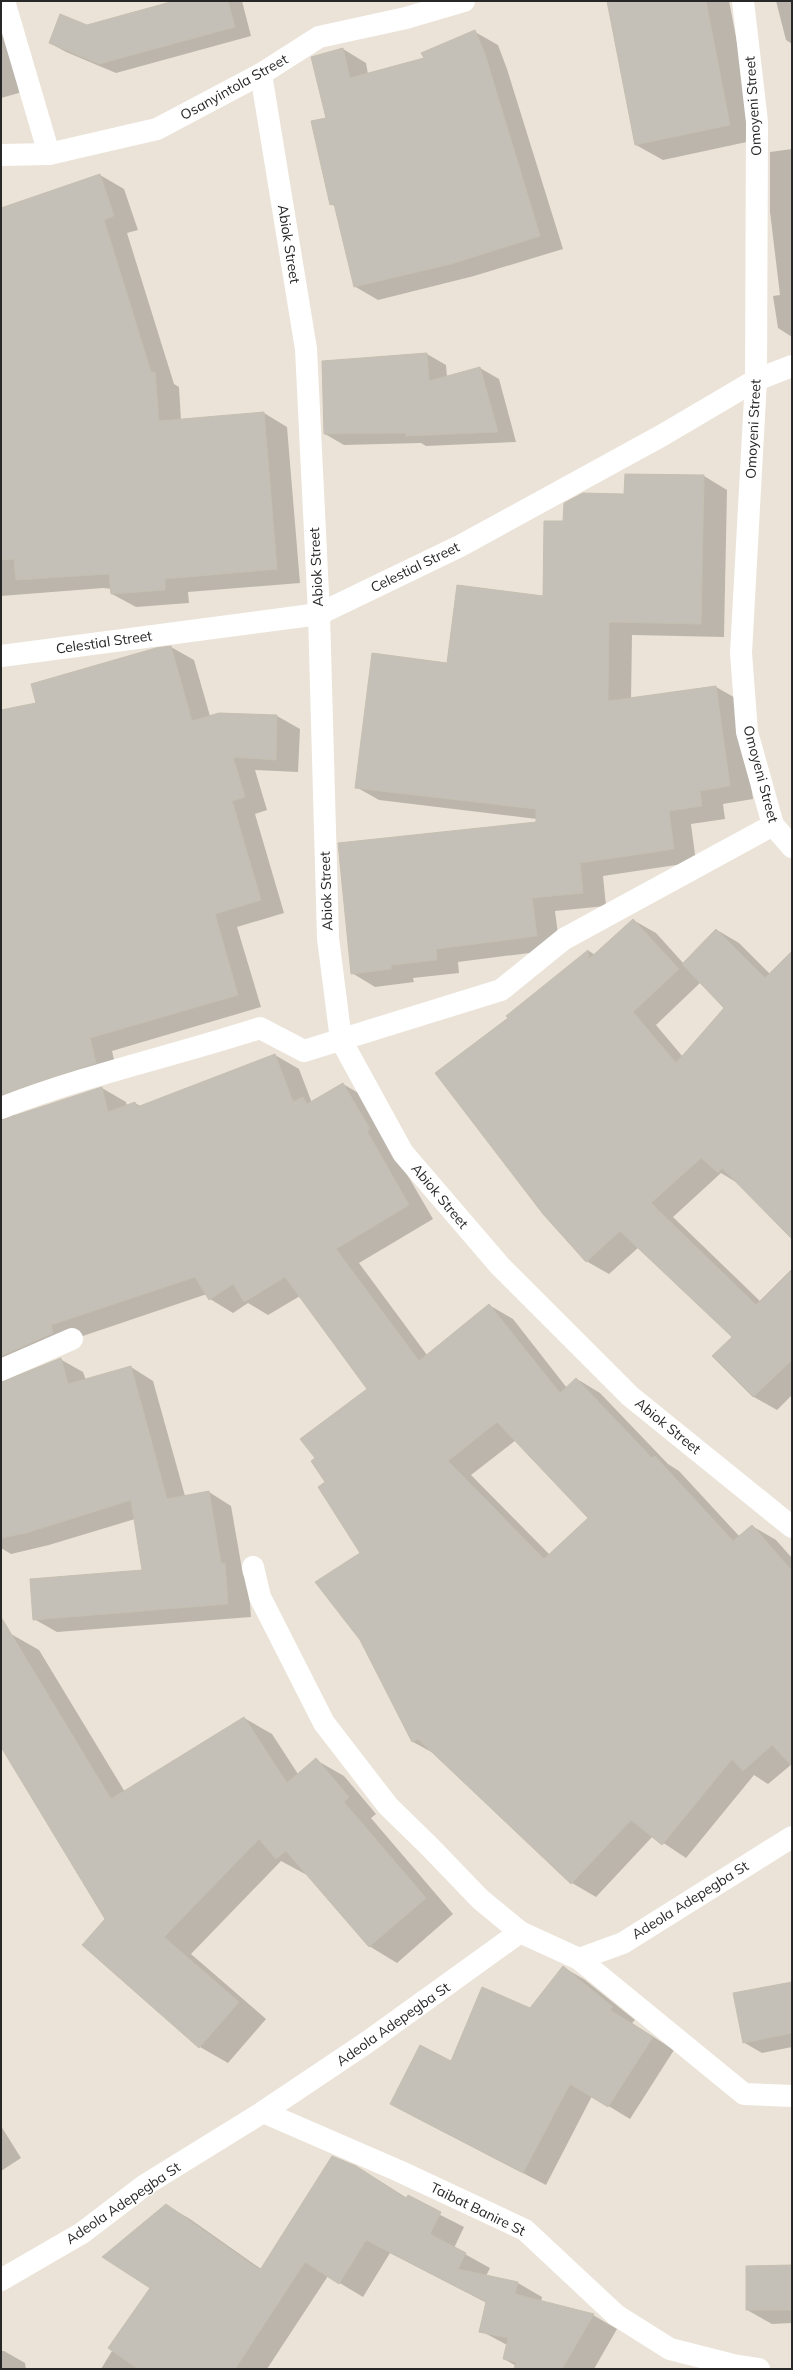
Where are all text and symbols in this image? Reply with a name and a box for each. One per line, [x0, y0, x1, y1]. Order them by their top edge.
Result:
street label: Osanyintola Street [177, 50, 291, 124]
street label: Omoyeni Street [741, 55, 765, 156]
street label: Abiok Street [274, 203, 304, 285]
street label: Omoyeni Street [741, 379, 765, 479]
street label: Abiok Street [305, 527, 327, 607]
street label: Celestial Street [368, 538, 463, 596]
street label: Celestial Street [55, 626, 153, 658]
street label: Omoyeni Street [739, 723, 783, 825]
street label: Abiok Street [316, 851, 336, 931]
street label: Abiok Street [408, 1160, 473, 1232]
street label: Abiok Street [631, 1394, 705, 1458]
street label: Adeola Adepegba St [628, 1857, 752, 1943]
street label: Adeola Adepegba St [333, 1978, 453, 2070]
street label: Adeola Adepegba St [62, 2158, 184, 2248]
street label: Taibat Banire St [427, 2178, 529, 2240]

